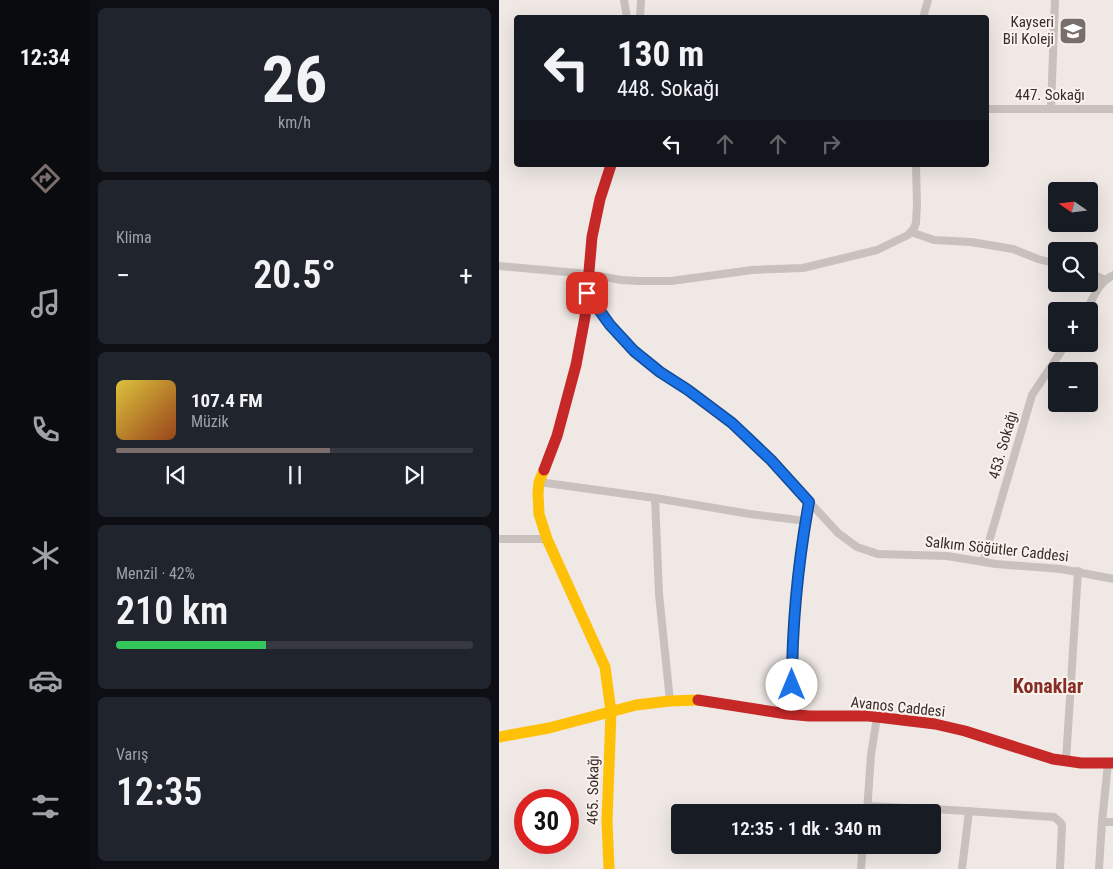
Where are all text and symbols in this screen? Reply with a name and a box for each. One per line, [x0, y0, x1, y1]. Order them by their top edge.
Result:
place label: Kayseri Bil Koleji [1003, 13, 1054, 48]
school or university icon: Kayseri Bil Koleji [1058, 16, 1088, 46]
text: 130 m [617, 34, 704, 75]
icon: left [534, 35, 599, 100]
text: 26 [262, 42, 327, 118]
text: 12:34 [20, 45, 70, 70]
text: 448. Sokağı [617, 76, 719, 101]
street label: 447. Sokağı [1015, 86, 1085, 104]
text: km/h [278, 113, 311, 132]
icon: left [658, 130, 686, 158]
icon: ahead [711, 130, 739, 158]
icon: ahead [764, 130, 792, 158]
icon: right [817, 130, 845, 158]
icon: directions [28, 161, 63, 196]
north arrow [1048, 182, 1098, 232]
map controls [1048, 182, 1098, 412]
text: Klima [116, 228, 152, 247]
button: search [1048, 242, 1098, 292]
text: 20.5° [253, 253, 336, 297]
text: − [116, 259, 130, 292]
text: + [459, 259, 473, 292]
pin [566, 272, 608, 314]
icon: arrive [573, 279, 601, 307]
icon: music [28, 286, 63, 321]
button: + [1048, 302, 1098, 352]
button: − [1048, 362, 1098, 412]
text: 107.4 FM [191, 389, 263, 412]
street label: 453. Sokağı [985, 409, 1021, 481]
icon: phone [28, 412, 63, 447]
text: Müzik [191, 412, 229, 431]
icon: previous [162, 461, 190, 489]
icon: pause [281, 461, 309, 489]
icon: next [400, 461, 428, 489]
street label: Salkım Söğütler Caddesi [924, 533, 1070, 565]
icon: climate [28, 538, 63, 573]
text: Menzil · 42% [116, 564, 195, 583]
text: 210 km [116, 589, 228, 633]
position arrow [765, 658, 817, 710]
icon: car [28, 663, 63, 698]
district label: Konaklar [1013, 674, 1084, 698]
street label: Avanos Caddesi [850, 693, 946, 721]
text: Varış [116, 745, 148, 764]
street label: 465. Sokağı [583, 755, 603, 825]
text: 12:35 [116, 770, 202, 814]
icon: filters [28, 789, 63, 824]
speed limit sign: 30 [514, 789, 579, 854]
text: 12:35 · 1 dk · 340 m [731, 817, 881, 840]

